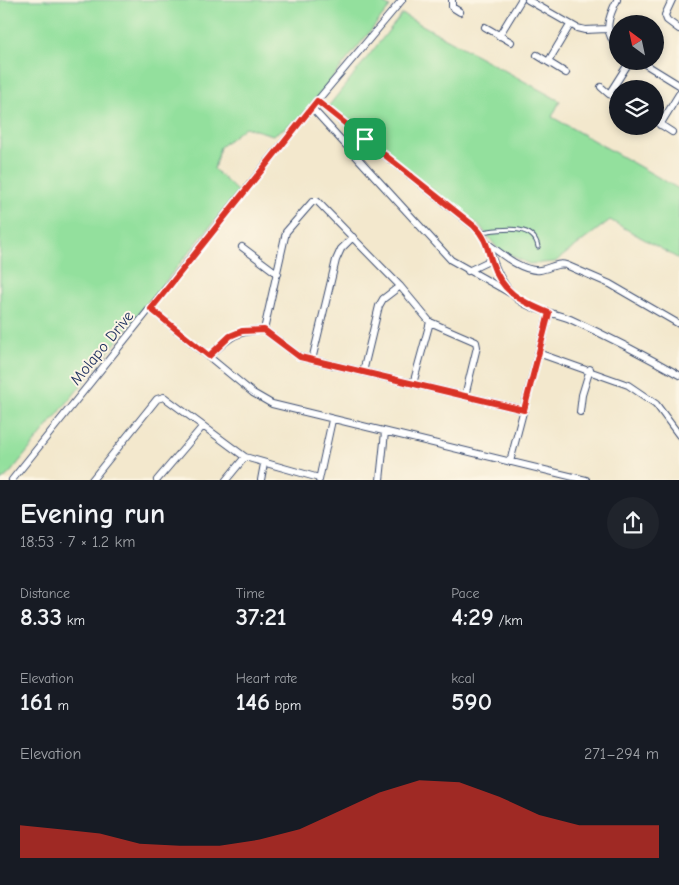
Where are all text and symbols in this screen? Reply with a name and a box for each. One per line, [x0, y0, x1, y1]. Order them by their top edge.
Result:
north arrow [609, 15, 664, 70]
map controls [609, 15, 664, 135]
button: layers [609, 80, 664, 135]
pin [344, 118, 386, 160]
icon: arrive [351, 125, 379, 153]
street label: Molapo Drive [67, 307, 137, 389]
button: share [607, 497, 659, 549]
text: Evening run [20, 498, 165, 530]
text: 18:53 · 7 × 1.2 km [20, 533, 136, 551]
text: Distance [20, 585, 70, 602]
text: Time [236, 585, 265, 602]
text: Pace [451, 585, 480, 602]
text: 8.33 [20, 602, 62, 631]
text: 37:21 [236, 602, 287, 631]
text: 4:29 [451, 602, 494, 631]
text: km [62, 612, 85, 629]
text: /km [494, 612, 523, 629]
text: Elevation [20, 670, 74, 687]
text: Heart rate [236, 670, 297, 687]
text: kcal [451, 670, 475, 687]
text: 161 [20, 687, 53, 716]
text: 146 [236, 687, 270, 716]
text: 590 [451, 687, 492, 716]
text: m [53, 697, 69, 714]
text: bpm [270, 697, 301, 714]
text: Elevation [20, 745, 81, 763]
text: 271–294 m [584, 745, 659, 763]

